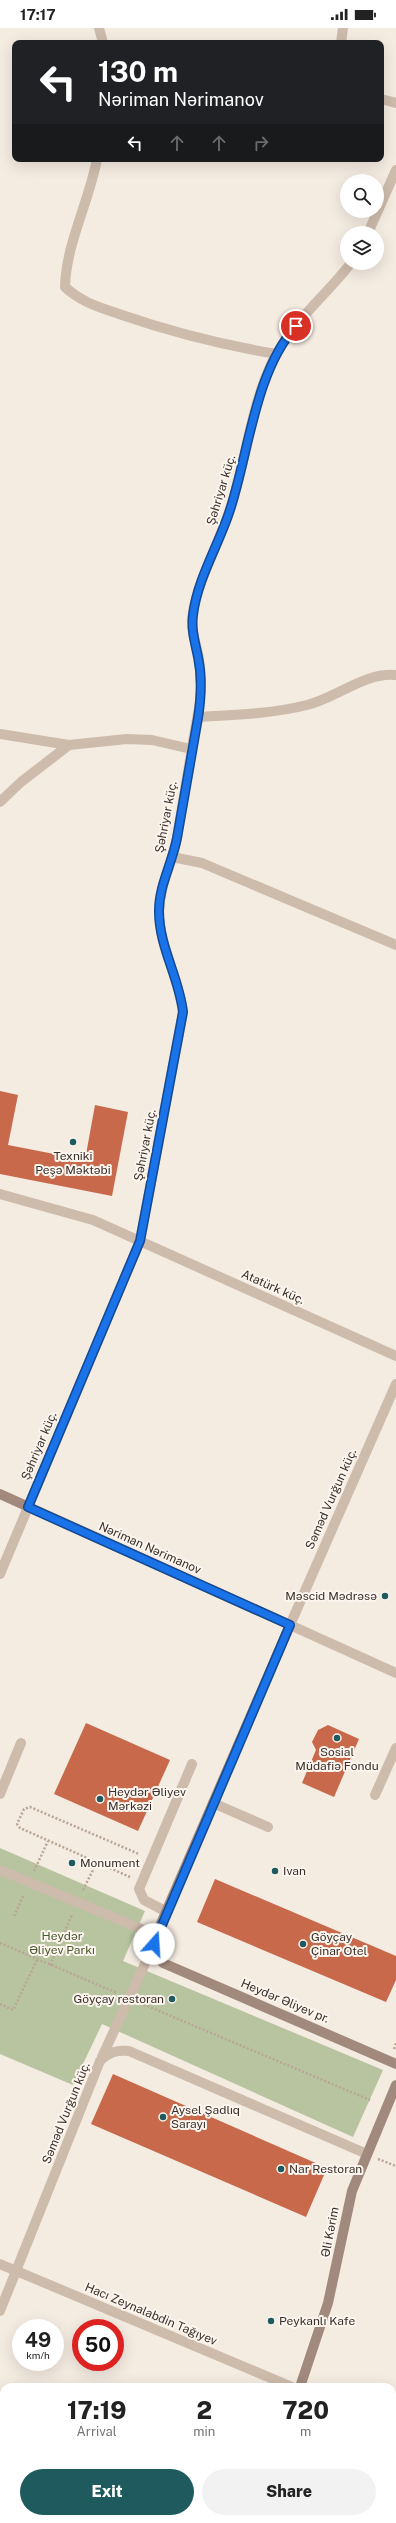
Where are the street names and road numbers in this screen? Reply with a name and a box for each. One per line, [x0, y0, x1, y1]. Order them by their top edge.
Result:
street label: Şəhriyar küç. [204, 453, 238, 527]
street label: Şəhriyar küç. [152, 780, 180, 854]
street label: Şəhriyar küç. [131, 1108, 159, 1182]
street label: Atatürk küç. [239, 1267, 307, 1307]
street label: Şəhriyar küç. [18, 1410, 60, 1482]
street label: Səməd Vurğun küç. [303, 1447, 359, 1551]
street label: Nəriman Nərimanov [97, 1519, 203, 1577]
street label: Heydər Əliyev pr. [239, 1976, 331, 2026]
street label: Səməd Vurğun küç. [39, 2060, 93, 2166]
street label: Əli Kərim [318, 2206, 342, 2258]
street label: Hacı Zeynalabdin Tağıyev [83, 2280, 219, 2348]

